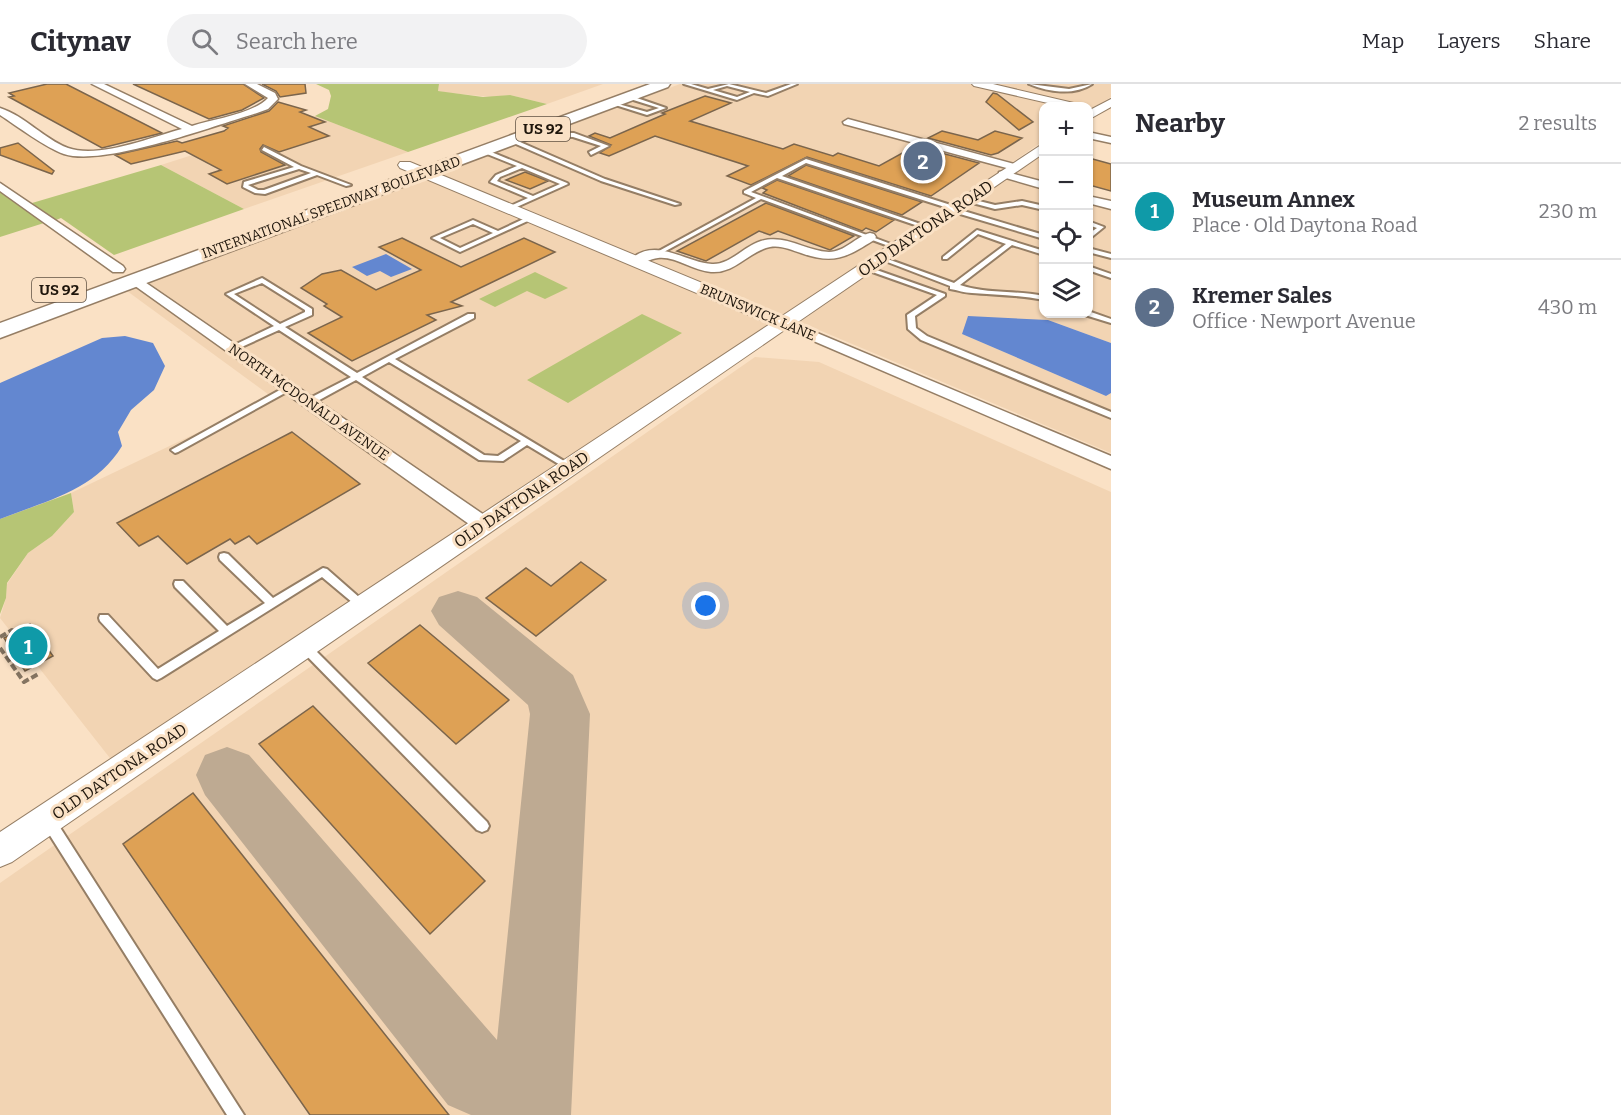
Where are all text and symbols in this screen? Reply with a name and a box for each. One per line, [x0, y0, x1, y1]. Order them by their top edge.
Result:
search box [167, 14, 587, 68]
text: Citynav [30, 25, 131, 58]
icon: search [188, 25, 221, 58]
text: Search here [236, 28, 358, 55]
text: Map [1362, 28, 1404, 54]
text: Layers [1437, 28, 1501, 54]
text: Share [1534, 28, 1591, 54]
map controls [1039, 102, 1093, 318]
button: + [1039, 102, 1093, 156]
text: Nearby [1135, 108, 1225, 139]
text: 2 results [1518, 111, 1597, 135]
road number: US 92 [516, 117, 570, 141]
pin: 2 [904, 138, 942, 184]
street label: INTERNATIONAL SPEEDWAY BOULEVARD [199, 153, 463, 262]
button: − [1039, 156, 1093, 210]
street label: OLD DAYTONA ROAD [854, 176, 996, 281]
text: Museum Annex [1192, 186, 1355, 213]
text: 1 [1150, 199, 1159, 223]
text: 230 m [1539, 199, 1597, 223]
button: locate [1039, 210, 1093, 264]
text: Place · Old Daytona Road [1192, 213, 1418, 237]
button: layers [1039, 264, 1093, 318]
road number: US 92 [32, 278, 86, 302]
street label: BRUNSWICK LANE [697, 280, 818, 345]
text: Kremer Sales [1192, 282, 1332, 309]
text: 2 [1149, 295, 1160, 319]
text: 430 m [1538, 295, 1597, 319]
text: Office · Newport Avenue [1192, 309, 1416, 333]
street label: NORTH MCDONALD AVENUE [225, 340, 392, 464]
street label: OLD DAYTONA ROAD [450, 447, 592, 552]
your location [691, 591, 720, 620]
pin: 1 [9, 624, 48, 668]
street label: OLD DAYTONA ROAD [48, 719, 190, 824]

